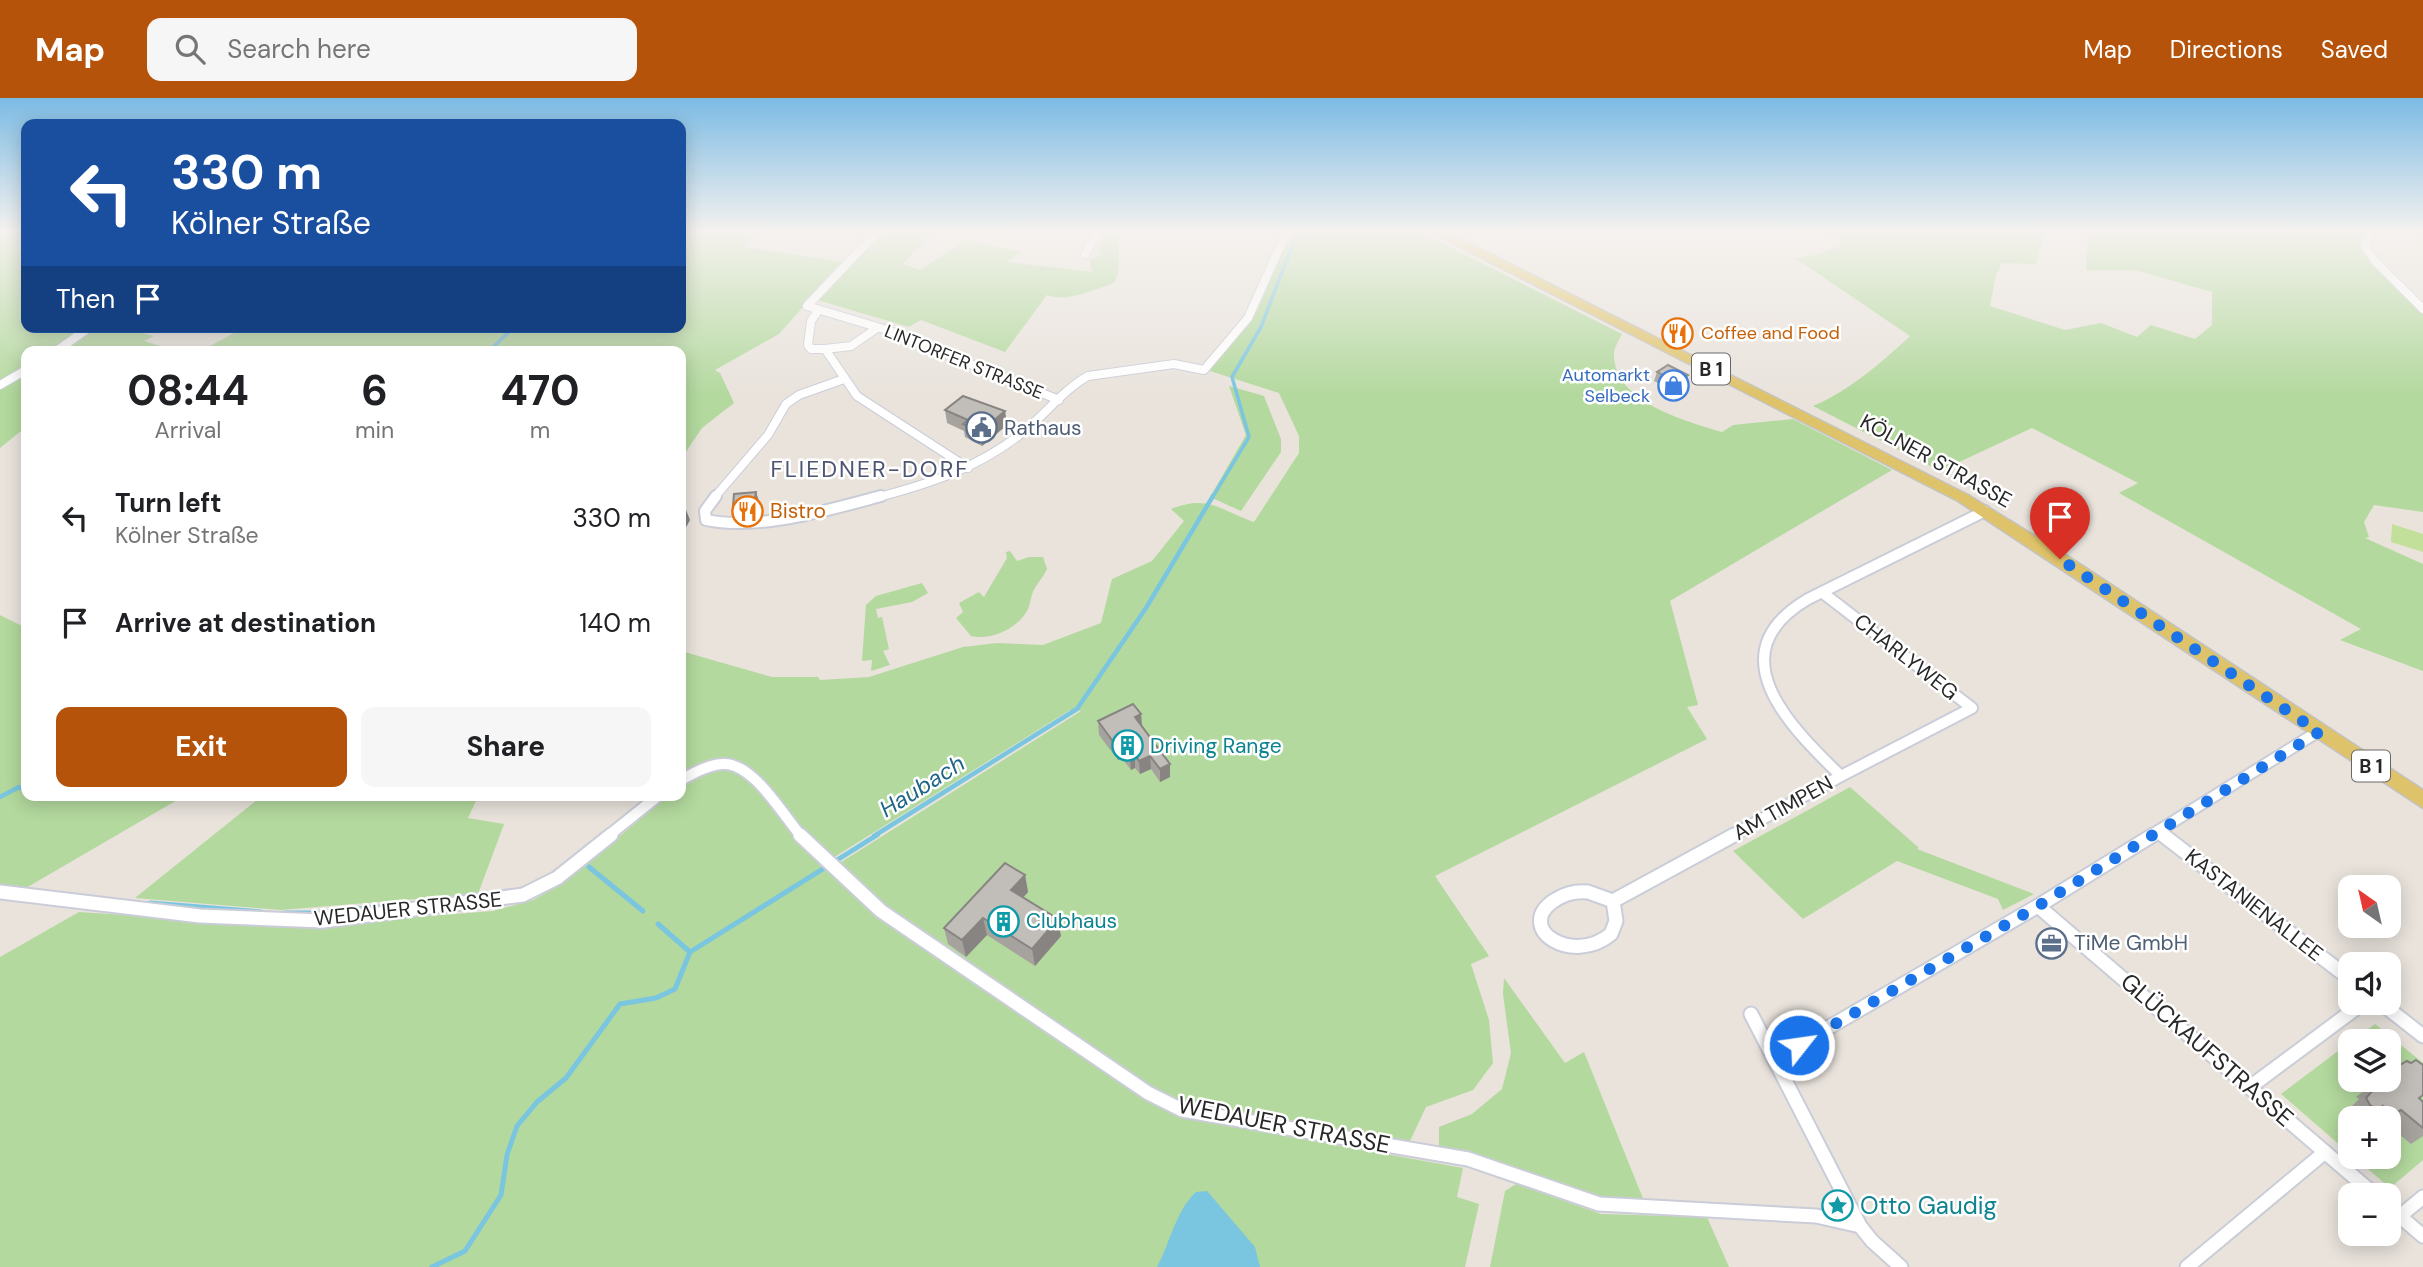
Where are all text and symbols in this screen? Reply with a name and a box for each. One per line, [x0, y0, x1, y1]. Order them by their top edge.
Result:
search box [147, 18, 637, 81]
text: Map [35, 28, 105, 71]
icon: search [171, 30, 209, 68]
text: Search here [227, 32, 371, 66]
text: Map [2084, 34, 2132, 65]
text: Directions [2170, 34, 2283, 65]
text: Saved [2321, 34, 2388, 65]
text: 330 m [171, 140, 322, 204]
icon: left [56, 147, 147, 238]
text: Kölner Straße [171, 202, 371, 244]
icon: arrive [129, 280, 167, 318]
text: Then [56, 282, 115, 316]
restaurant icon: Coffee and Food [1661, 316, 1695, 350]
street label: LINTORFER STRASSE [881, 319, 1047, 405]
place label: Coffee and Food [1701, 321, 1840, 345]
road number: B 1 [1692, 354, 1730, 384]
text: 08:44 [127, 363, 249, 418]
text: 6 [361, 363, 388, 418]
text: 470 [501, 363, 580, 418]
place label: Automarkt Selbeck [1562, 363, 1650, 408]
shop icon: Automarkt Selbeck [1656, 368, 1690, 402]
street label: KÖLNER STRASSE [1855, 408, 2017, 514]
public building icon: Rathaus [964, 411, 998, 445]
place label: Rathaus [1004, 414, 1082, 442]
text: Arrival [155, 415, 222, 445]
text: min [355, 415, 394, 445]
text: m [530, 415, 550, 445]
district label: FLIEDNER-DORF [770, 454, 970, 484]
text: Turn left [115, 486, 222, 520]
pin [2030, 487, 2090, 559]
restaurant icon: Bistro [730, 494, 764, 528]
place label: Bistro [770, 497, 826, 525]
icon: arrive [2041, 498, 2079, 536]
icon: left [56, 499, 94, 537]
text: 330 m [572, 501, 651, 535]
text: Kölner Straße [115, 520, 259, 550]
icon: arrive [56, 604, 94, 642]
text: Arrive at destination [115, 606, 376, 640]
text: 140 m [579, 606, 651, 640]
street label: CHARLYWEG [1848, 607, 1964, 707]
button: Exit [56, 707, 347, 787]
button: Share [361, 707, 651, 787]
building icon: Driving Range [1110, 729, 1144, 763]
place label: Driving Range [1150, 732, 1282, 760]
water label: Haubach [874, 748, 970, 824]
road number: B 1 [2352, 750, 2390, 782]
street label: AM TIMPEN [1728, 769, 1838, 847]
street label: KASTANIENALLEE [2179, 842, 2329, 968]
north arrow [2338, 875, 2401, 938]
map controls [2338, 875, 2401, 1246]
street label: WEDAUER STRASSE [313, 885, 503, 933]
building icon: Clubhaus [986, 904, 1020, 938]
place label: Clubhaus [1026, 907, 1117, 935]
office icon: TiMe GmbH [2034, 926, 2068, 960]
place label: TiMe GmbH [2074, 929, 2188, 957]
button: sound [2338, 952, 2401, 1015]
street label: GLÜCKAUFSTRASSE [2114, 966, 2300, 1133]
position arrow [1762, 1008, 1836, 1082]
button: layers [2338, 1029, 2401, 1092]
street label: WEDAUER STRASSE [1175, 1089, 1393, 1160]
button: + [2338, 1106, 2401, 1169]
button: − [2338, 1183, 2401, 1246]
place icon: Otto Gaudig [1820, 1189, 1854, 1223]
place label: Otto Gaudig [1860, 1190, 1997, 1221]

